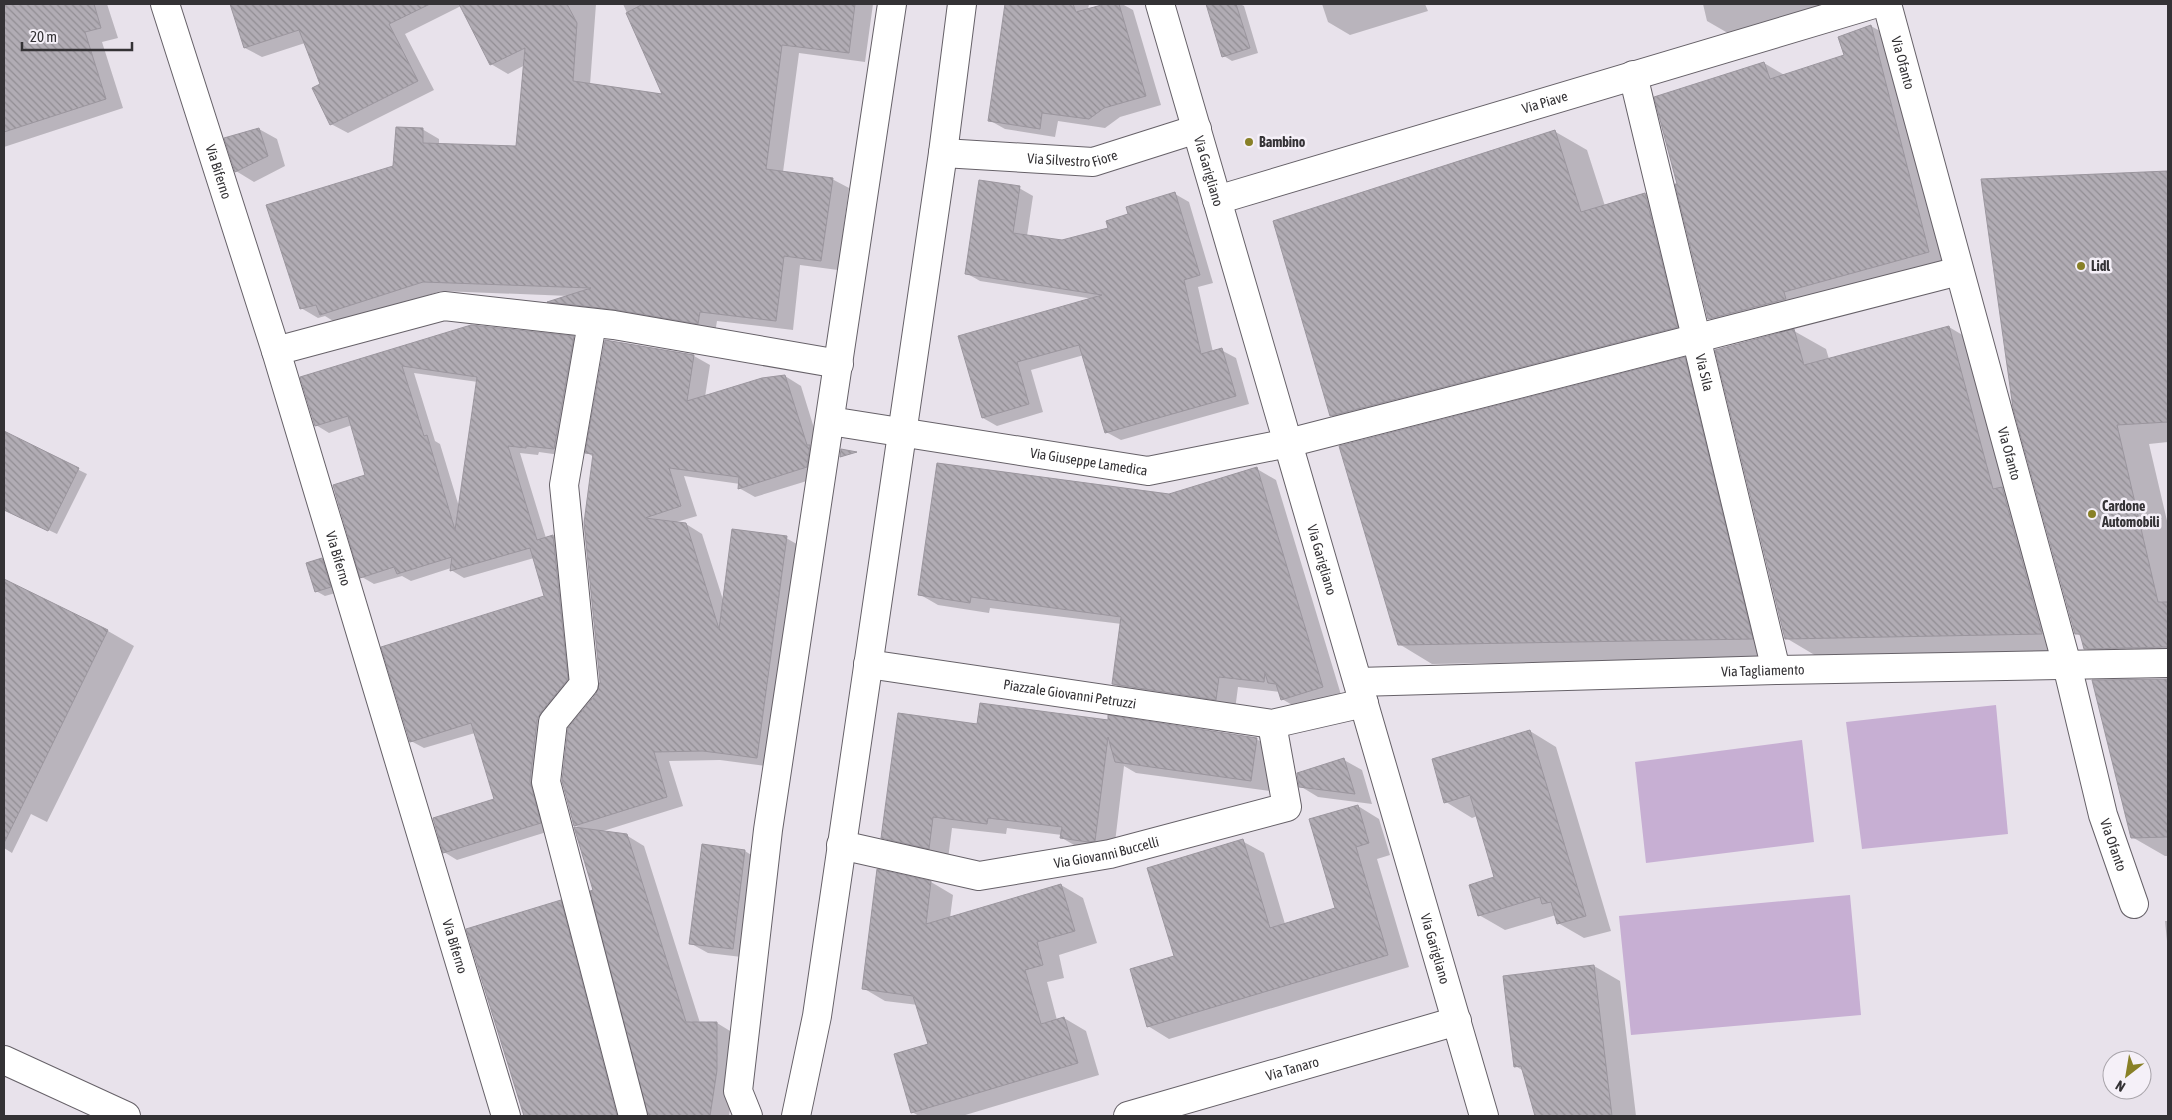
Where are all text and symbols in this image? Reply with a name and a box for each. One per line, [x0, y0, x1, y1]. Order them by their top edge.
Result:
scale bar [22, 20, 132, 52]
text: 20 m [30, 28, 57, 45]
street label: Via Ofanto [1888, 34, 1918, 91]
street label: Via Piave [1520, 88, 1569, 117]
street label: Via Garigliano [1191, 134, 1227, 208]
place label: Bambino [1259, 134, 1306, 150]
marker: Bambino [1243, 136, 1255, 148]
street label: Via Biferno [202, 142, 235, 201]
street label: Via Silvestro Fiore [1027, 147, 1119, 170]
place label: Lidl [2091, 258, 2110, 274]
marker: Lidl [2075, 260, 2087, 272]
street label: Via Sila [1692, 352, 1717, 393]
street label: Via Ofanto [1995, 425, 2024, 482]
street label: Via Giuseppe Lamedica [1029, 445, 1149, 479]
place label: Cardone Automobili [2101, 498, 2160, 530]
marker: Cardone Automobili [2086, 508, 2098, 520]
street label: Via Garigliano [1304, 523, 1340, 597]
street label: Via Biferno [323, 529, 354, 588]
street label: Via Tagliamento [1721, 661, 1805, 680]
street label: Piazzale Giovanni Petruzzi [1002, 676, 1137, 712]
street label: Via Ofanto [2097, 817, 2130, 873]
street label: Via Giovanni Buccelli [1053, 833, 1161, 871]
street label: Via Garigliano [1417, 912, 1453, 986]
street label: Via Biferno [439, 917, 471, 976]
north arrow [2102, 1050, 2152, 1100]
street label: Via Tanaro [1264, 1053, 1321, 1084]
text: N [2113, 1077, 2128, 1095]

